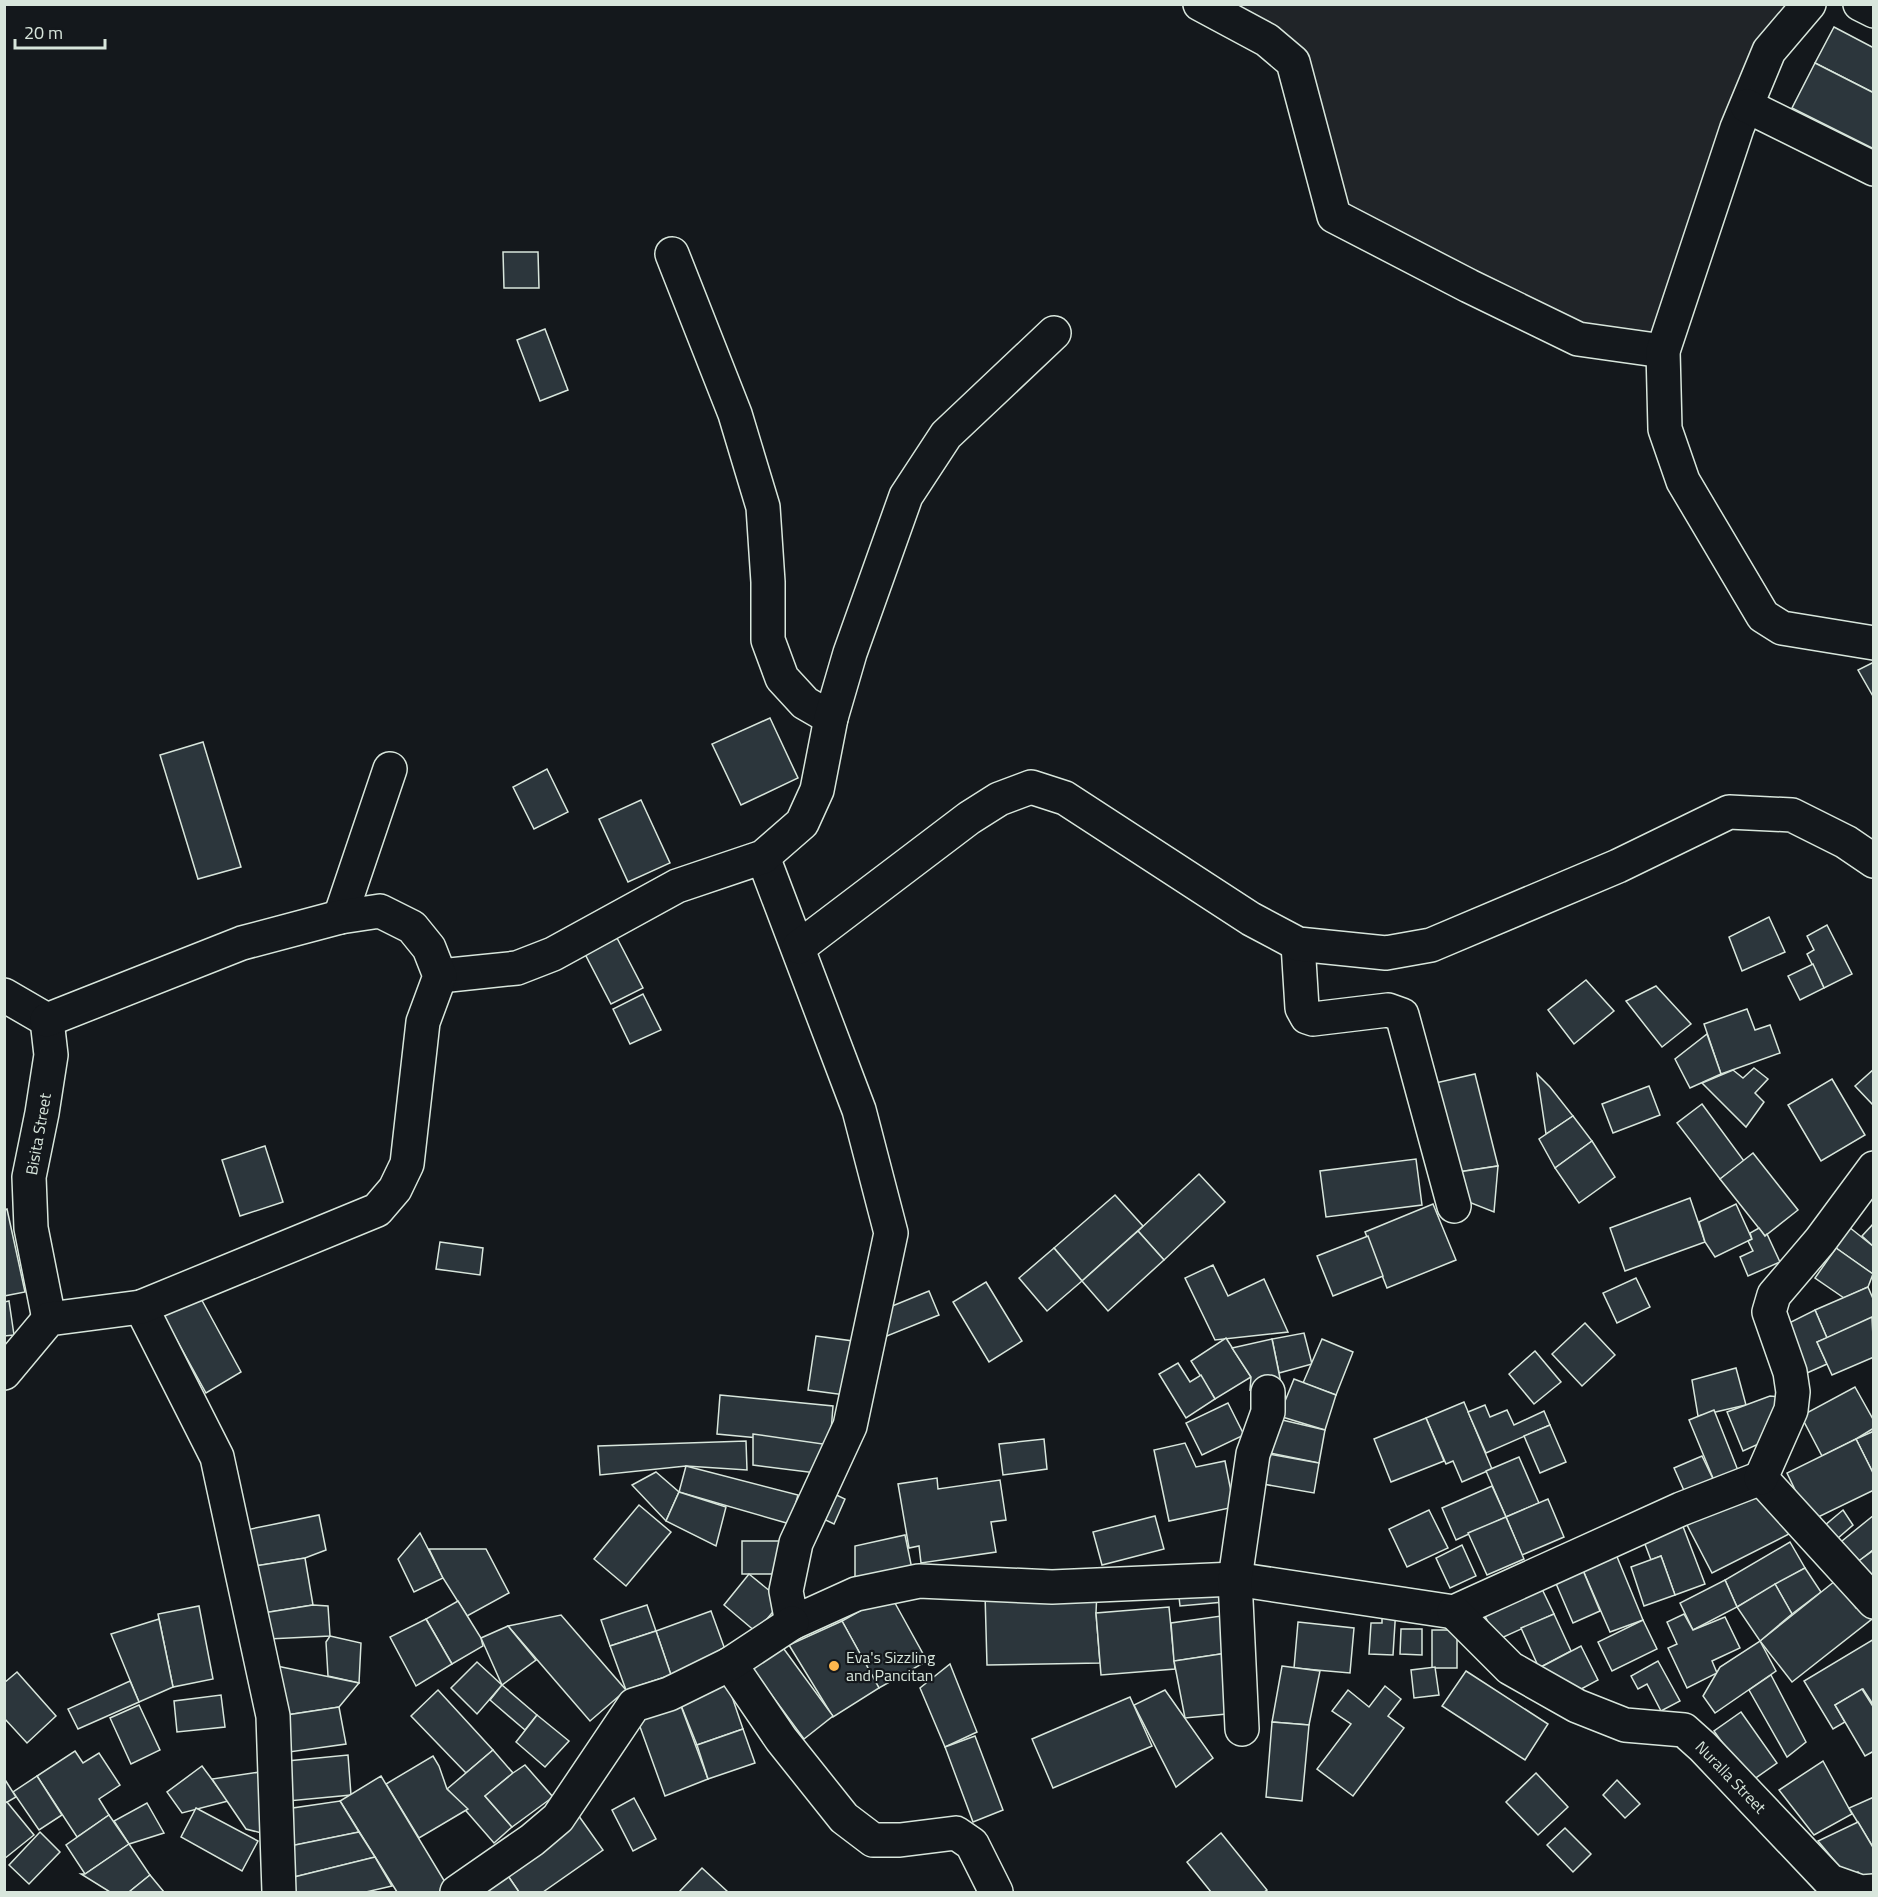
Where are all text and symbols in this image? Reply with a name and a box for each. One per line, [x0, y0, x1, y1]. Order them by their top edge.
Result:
scale bar [15, 12, 105, 50]
text: 20 m [24, 19, 63, 46]
street label: Bisita Street [19, 1091, 57, 1177]
place label: Eva's Sizzling and Pancitan [846, 1645, 935, 1687]
marker: Eva's Sizzling and Pancitan [827, 1659, 841, 1673]
street label: Nuralla Street [1690, 1735, 1772, 1819]

